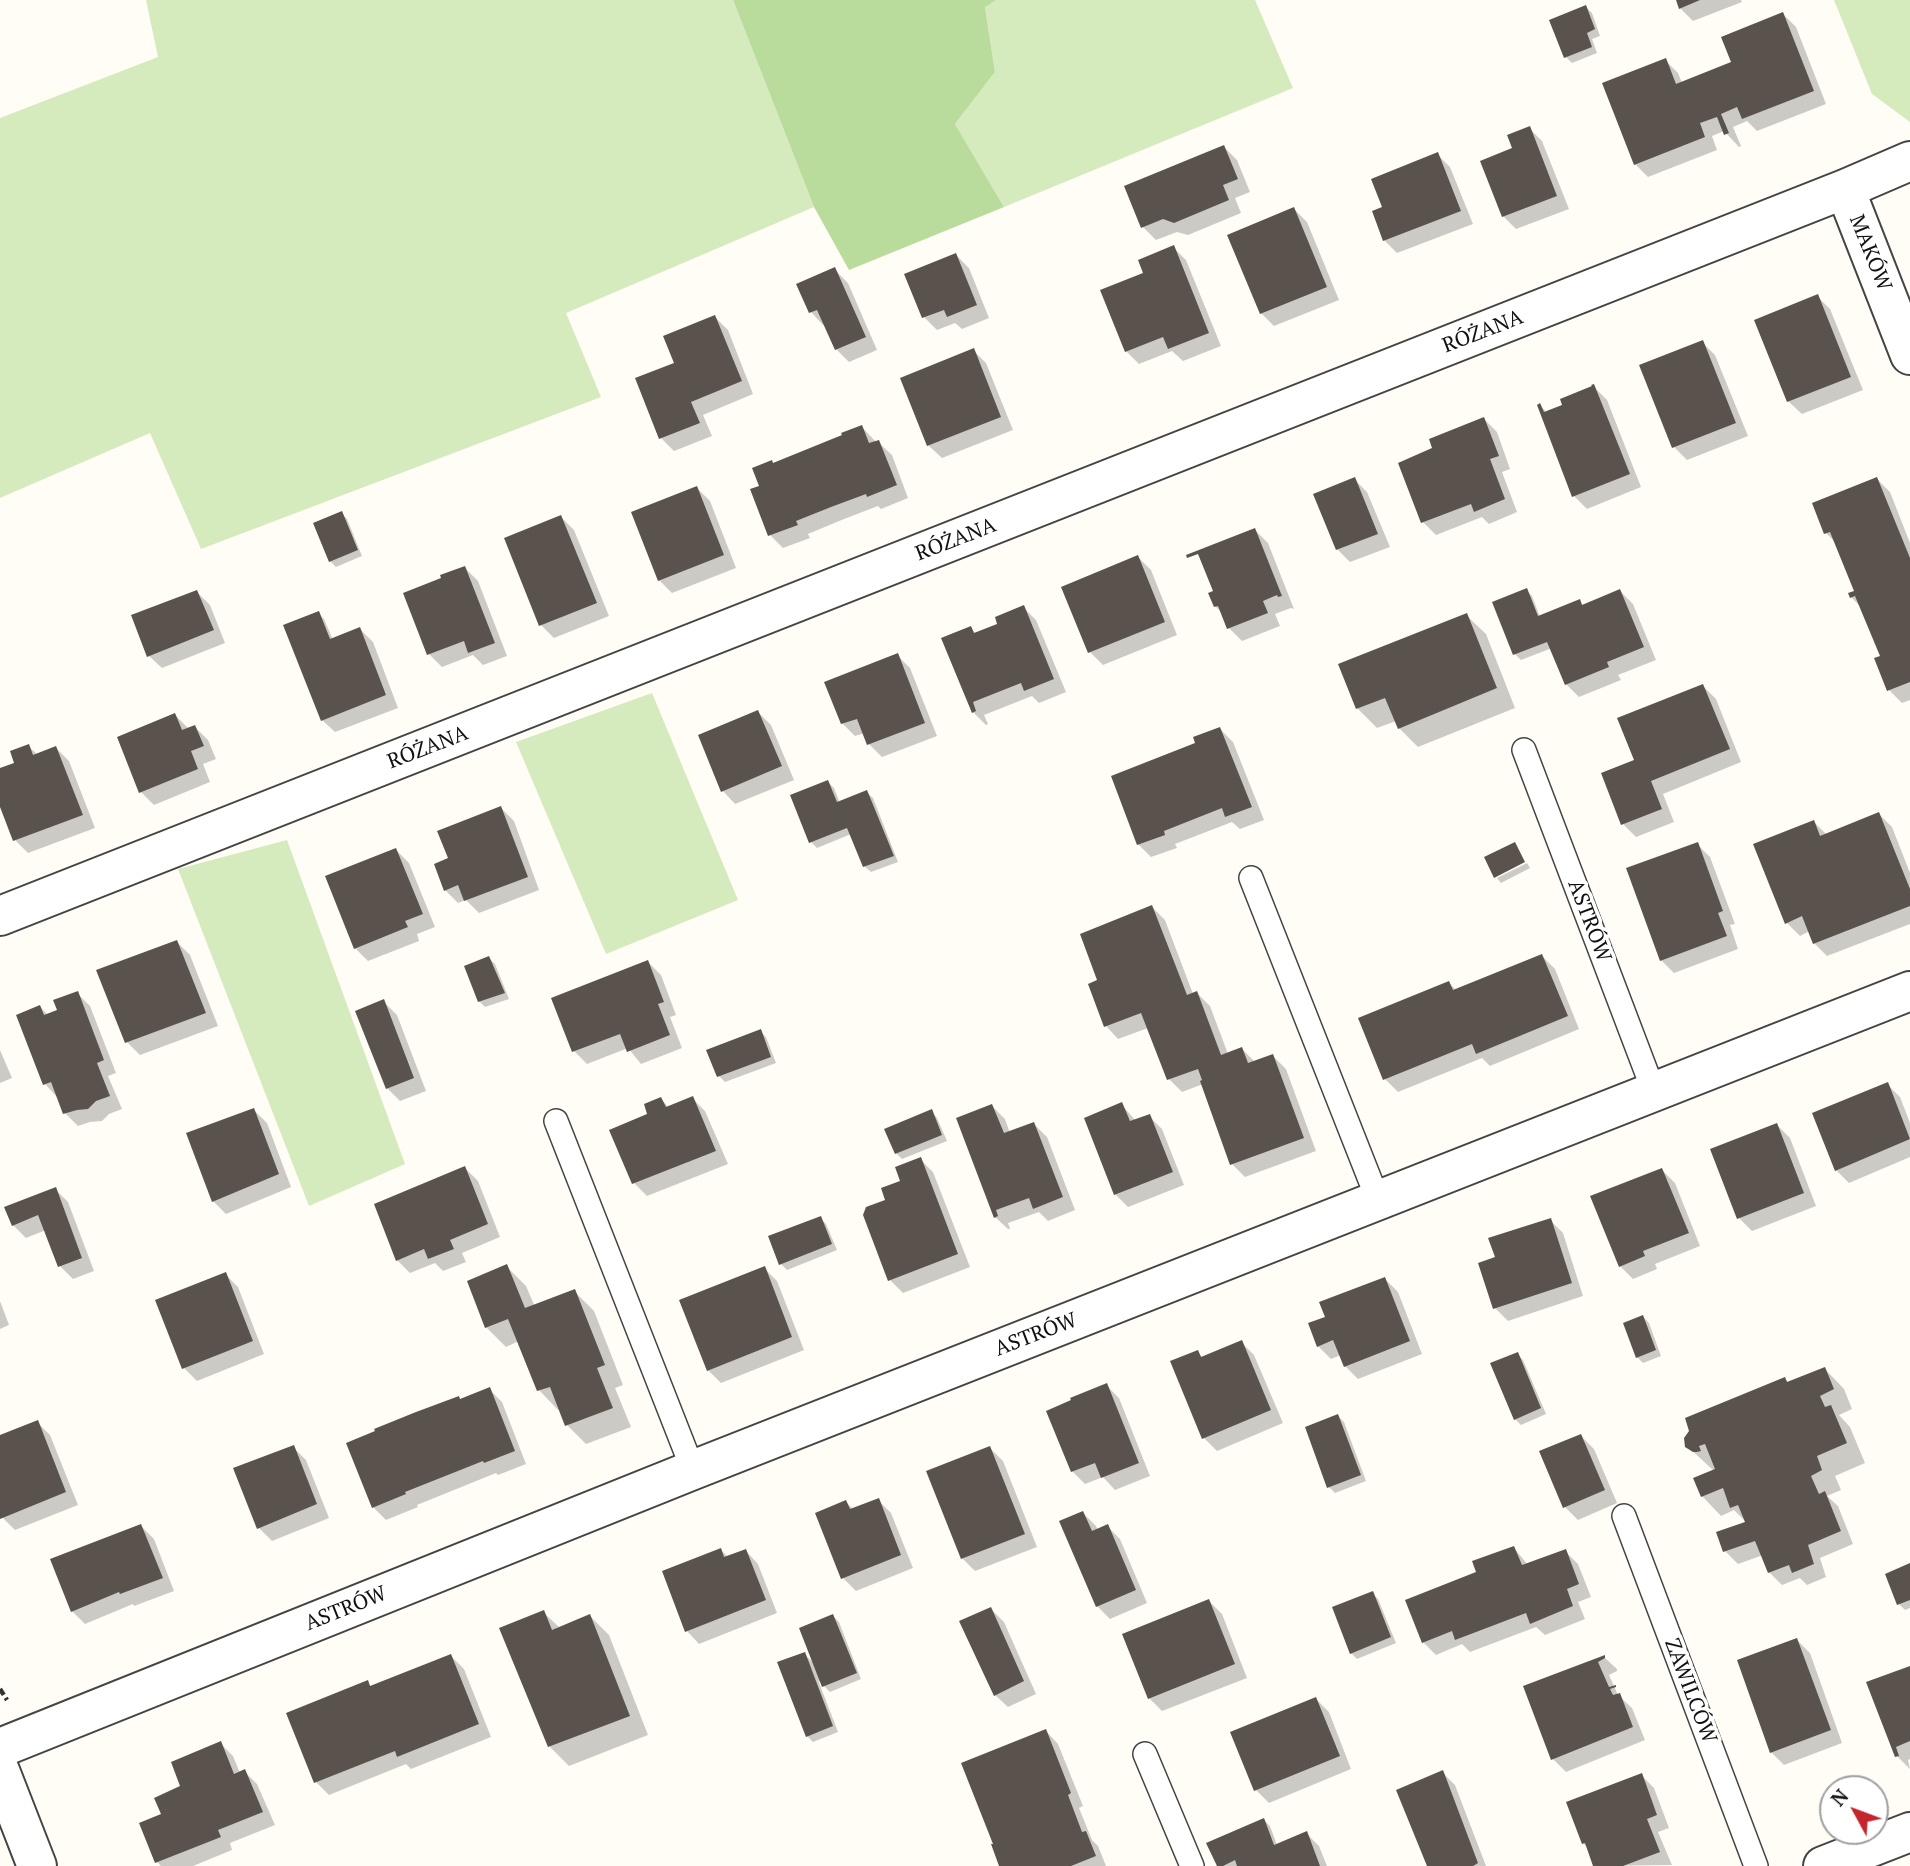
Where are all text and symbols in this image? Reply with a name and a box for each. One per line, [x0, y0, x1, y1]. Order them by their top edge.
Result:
street label: MAKÓW [1843, 211, 1897, 295]
street label: RÓŻANA [1439, 305, 1527, 359]
street label: RÓŻANA [912, 513, 1000, 567]
street label: RÓŻANA [384, 721, 472, 775]
street label: ASTRÓW [1562, 876, 1616, 966]
street label: ASTRÓW [991, 1308, 1081, 1362]
street label: ASTRÓW [302, 1581, 390, 1637]
street label: ZAWILCÓW [1658, 1635, 1722, 1747]
north arrow [1819, 1775, 1889, 1845]
text: N [1825, 1784, 1853, 1811]

